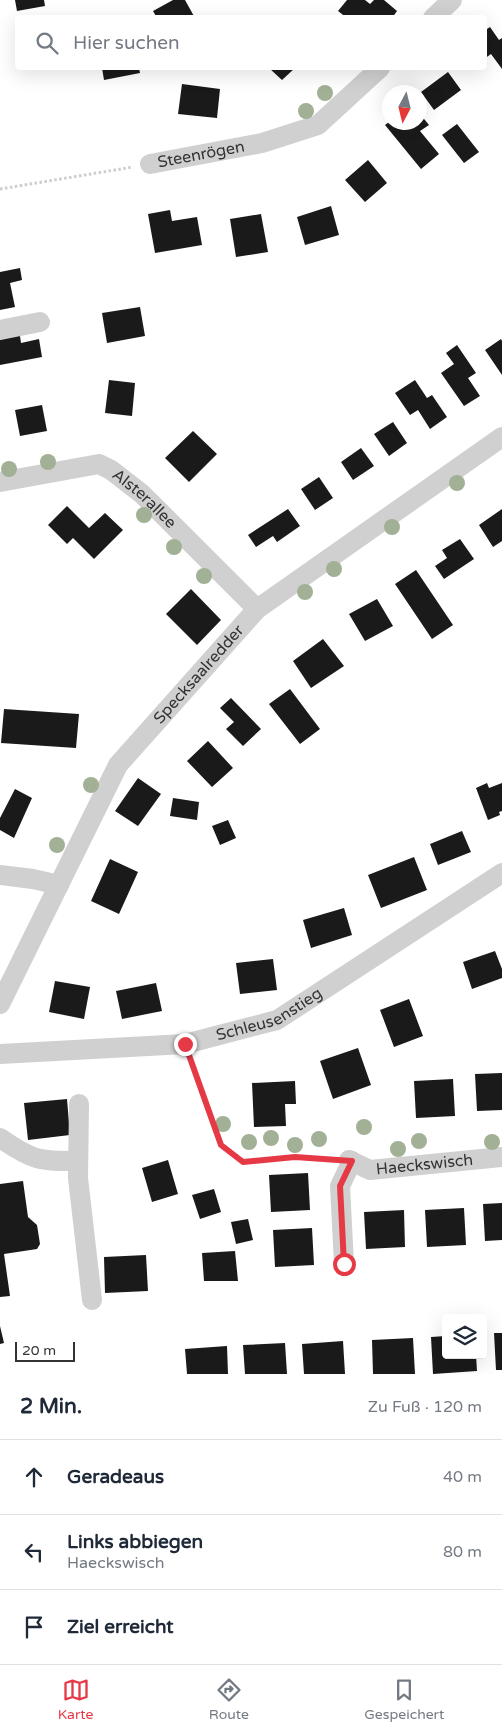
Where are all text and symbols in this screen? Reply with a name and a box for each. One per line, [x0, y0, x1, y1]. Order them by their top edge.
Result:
search box [15, 15, 487, 70]
icon: search [33, 29, 61, 57]
text: Hier suchen [73, 32, 180, 54]
north arrow [382, 85, 427, 130]
street label: Steenrögen [156, 136, 246, 172]
street label: Alsterallee [108, 465, 181, 533]
street label: Specksaalredder [149, 620, 249, 728]
street label: Schleusenstieg [214, 983, 326, 1045]
route end [174, 1033, 197, 1056]
street label: Haeckswisch [375, 1150, 474, 1179]
route start [333, 1253, 356, 1276]
map controls [442, 1314, 487, 1359]
button: layers [442, 1314, 487, 1359]
scale bar [15, 1339, 75, 1362]
text: 20 m [22, 1342, 56, 1359]
text: 2 Min. [20, 1394, 82, 1419]
text: Zu Fuß · 120 m [368, 1397, 482, 1417]
icon: ahead [20, 1463, 48, 1491]
text: Geradeaus [67, 1466, 164, 1488]
text: 40 m [443, 1467, 482, 1487]
text: Links abbiegen [67, 1531, 203, 1553]
icon: left [20, 1538, 48, 1566]
text: 80 m [443, 1542, 482, 1562]
text: Haeckswisch [67, 1553, 165, 1573]
icon: arrive [20, 1613, 48, 1641]
text: Ziel erreicht [67, 1616, 174, 1638]
tab: Karte [58, 1676, 93, 1723]
tab: Route [209, 1676, 249, 1723]
tab: Gespeichert [364, 1676, 444, 1723]

